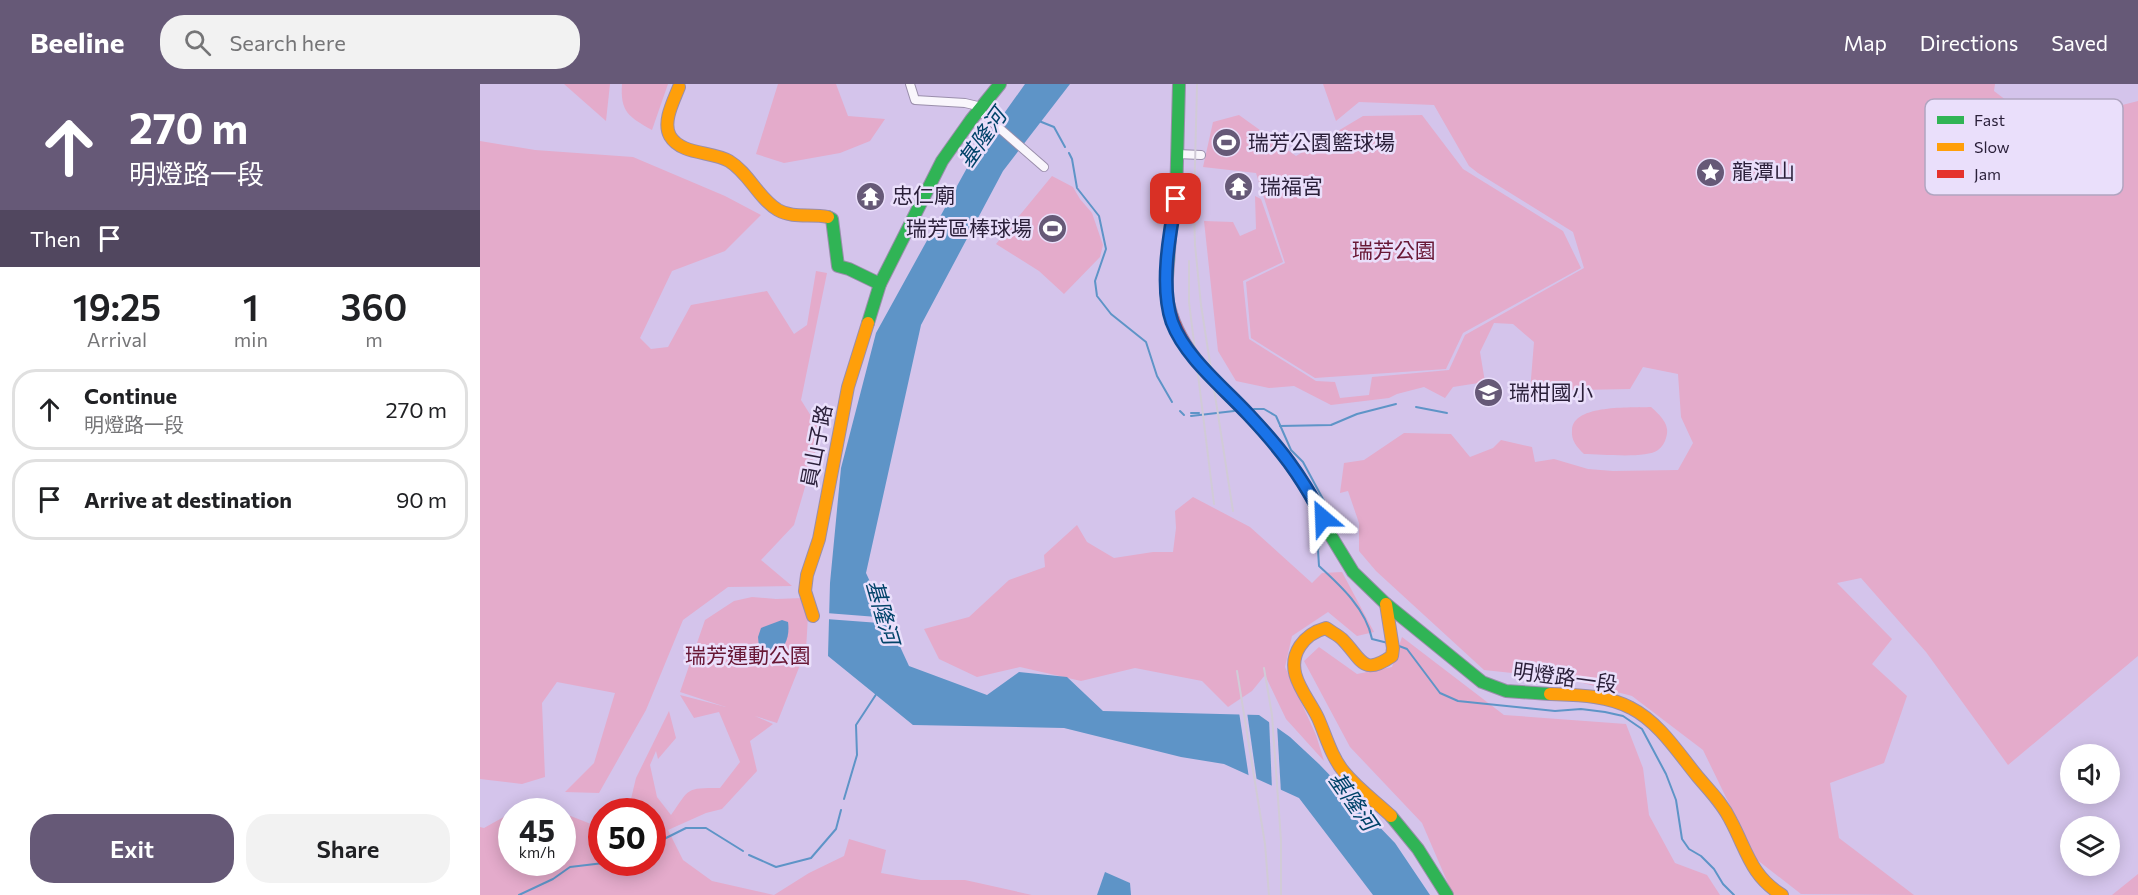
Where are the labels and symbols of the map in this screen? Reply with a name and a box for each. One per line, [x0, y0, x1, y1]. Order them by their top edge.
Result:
legend [1925, 99, 2123, 195]
water label: 基隆河 [952, 100, 1014, 172]
text: Fast [1974, 110, 2005, 129]
sports icon: 瑞芳公園籃球場 [1211, 127, 1243, 159]
place label: 瑞芳公園籃球場 [1248, 129, 1395, 154]
text: Slow [1974, 137, 2010, 156]
place icon: 龍潭山 [1695, 156, 1727, 188]
place label: 龍潭山 [1732, 158, 1795, 183]
text: Jam [1974, 164, 2001, 183]
temple icon: 瑞福宮 [1223, 171, 1255, 203]
pin [1150, 173, 1201, 224]
place label: 瑞福宮 [1260, 173, 1323, 198]
temple icon: 忠仁廟 [855, 180, 887, 212]
place label: 忠仁廟 [892, 182, 955, 207]
sports icon: 瑞芳區棒球場 [1037, 213, 1069, 245]
place label: 瑞芳區棒球場 [906, 215, 1032, 240]
park label: 瑞芳公園 [1352, 237, 1436, 262]
school or university icon: 瑞柑國小 [1472, 377, 1504, 409]
place label: 瑞柑國小 [1509, 379, 1593, 404]
street label: 員山子路 [795, 402, 836, 489]
position arrow [1291, 486, 1355, 550]
water label: 基隆河 [861, 576, 907, 651]
park label: 瑞芳運動公園 [685, 642, 811, 667]
street label: 明燈路一段 [1511, 657, 1619, 696]
water label: 基隆河 [1323, 766, 1386, 839]
speed limit sign: 50 [588, 798, 666, 876]

